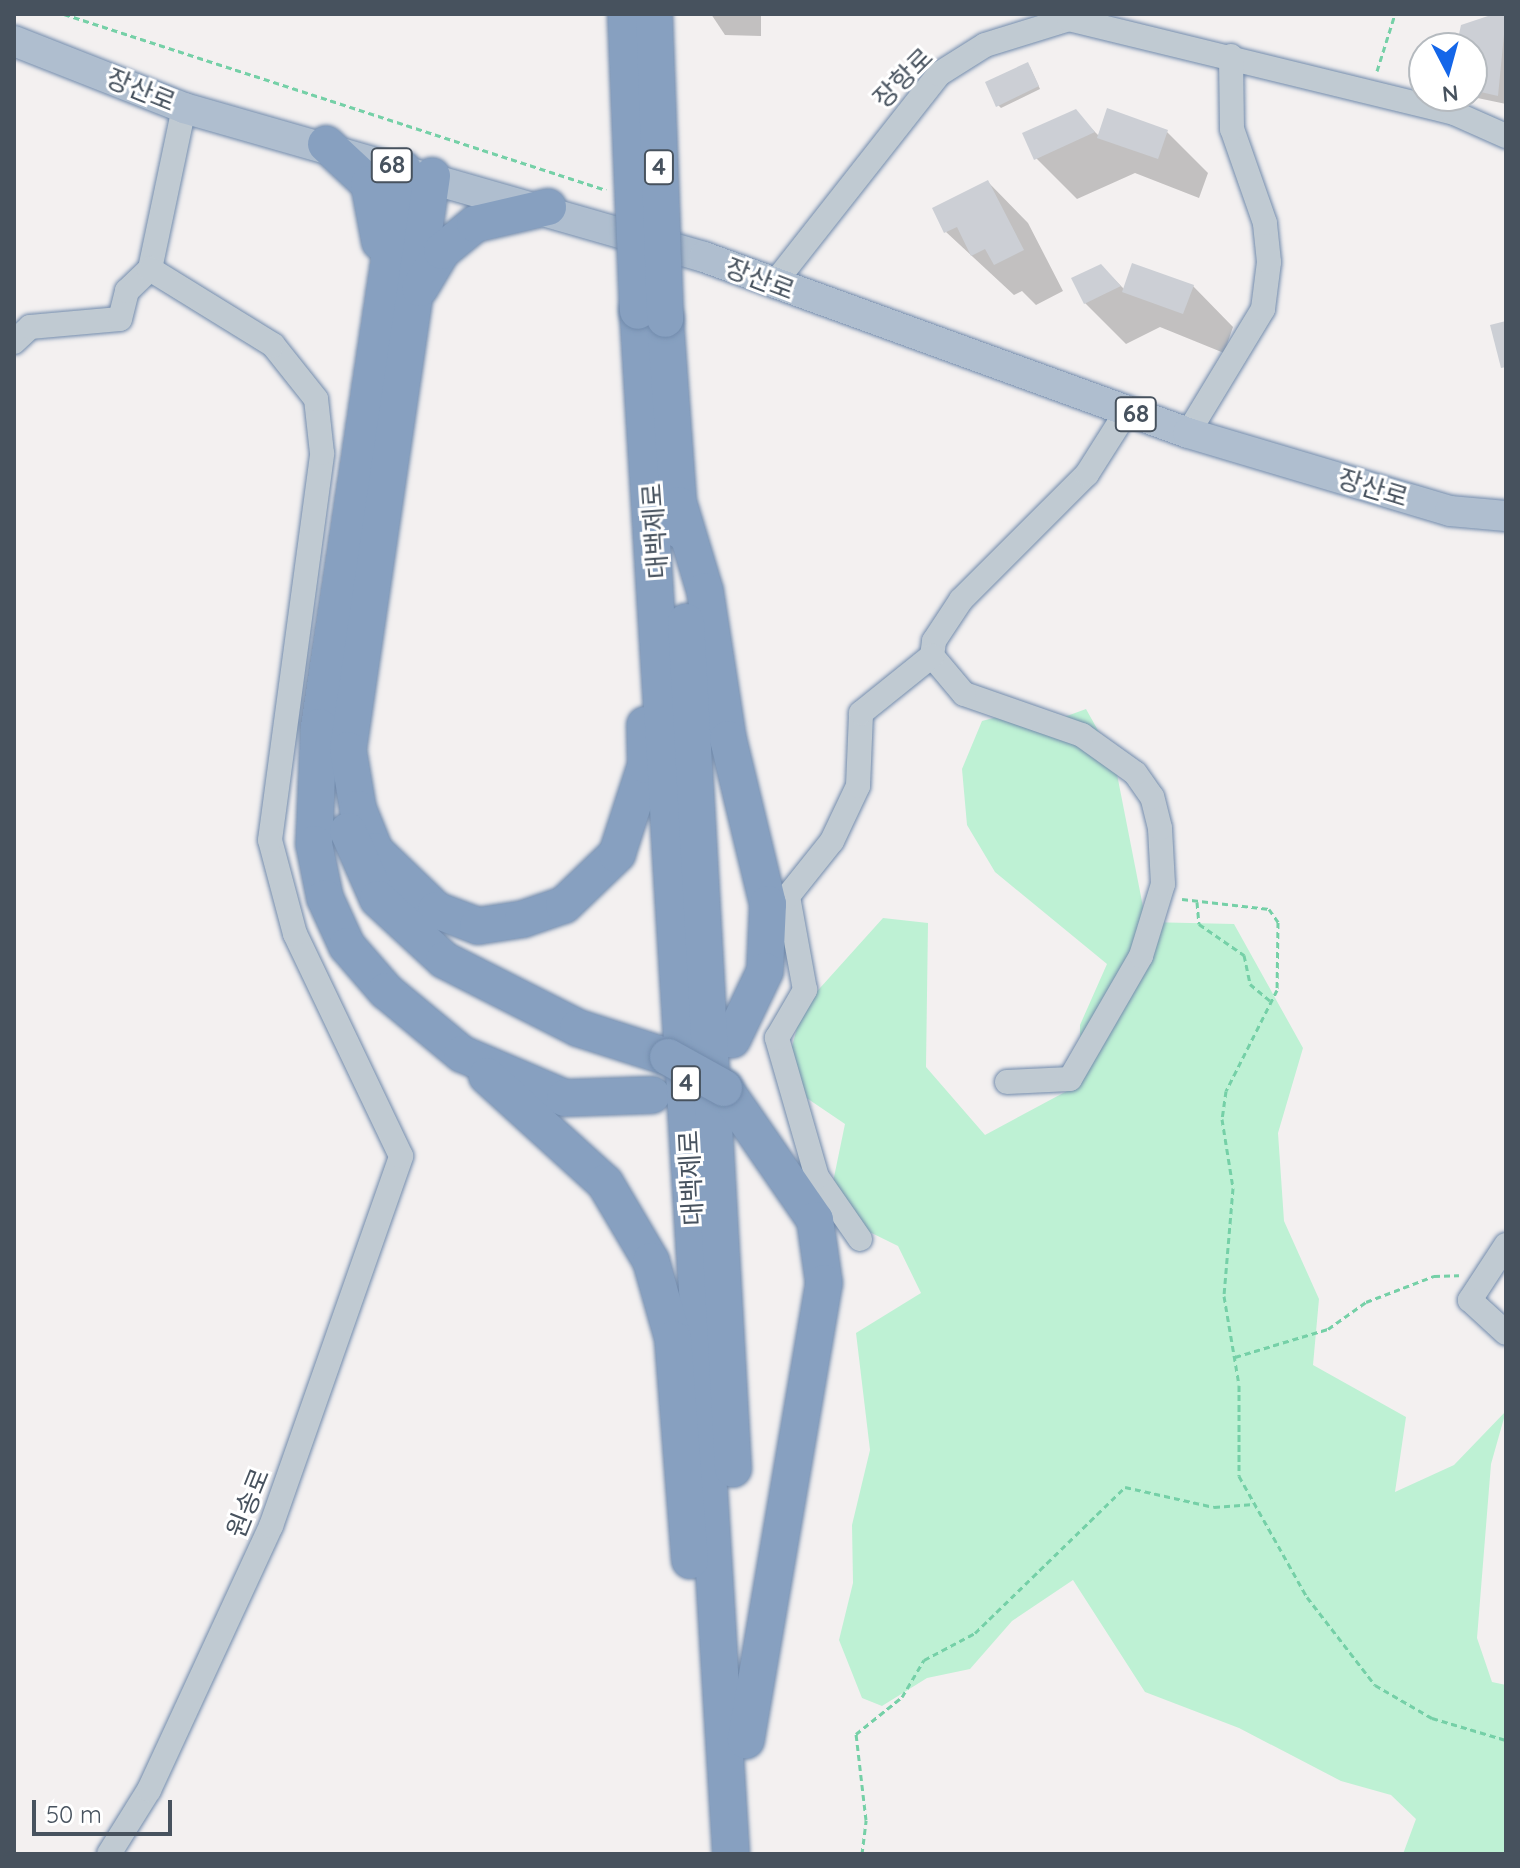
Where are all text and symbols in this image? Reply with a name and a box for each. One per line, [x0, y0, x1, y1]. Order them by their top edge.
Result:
north arrow [1408, 32, 1488, 112]
street label: 장항로 [867, 42, 939, 114]
street label: 장산로 [102, 62, 180, 118]
text: N [1441, 79, 1460, 109]
road number: 68 [370, 145, 414, 185]
road number: 4 [643, 147, 675, 187]
street label: 장산로 [721, 252, 799, 306]
road number: 68 [1114, 394, 1158, 434]
street label: 장산로 [1334, 463, 1412, 513]
street label: 대백제로 [636, 482, 674, 580]
road number: 4 [670, 1063, 702, 1103]
street label: 대백제로 [673, 1129, 709, 1227]
street label: 원송로 [220, 1464, 276, 1542]
scale bar [36, 1784, 176, 1834]
text: 50 m [46, 1799, 102, 1829]

